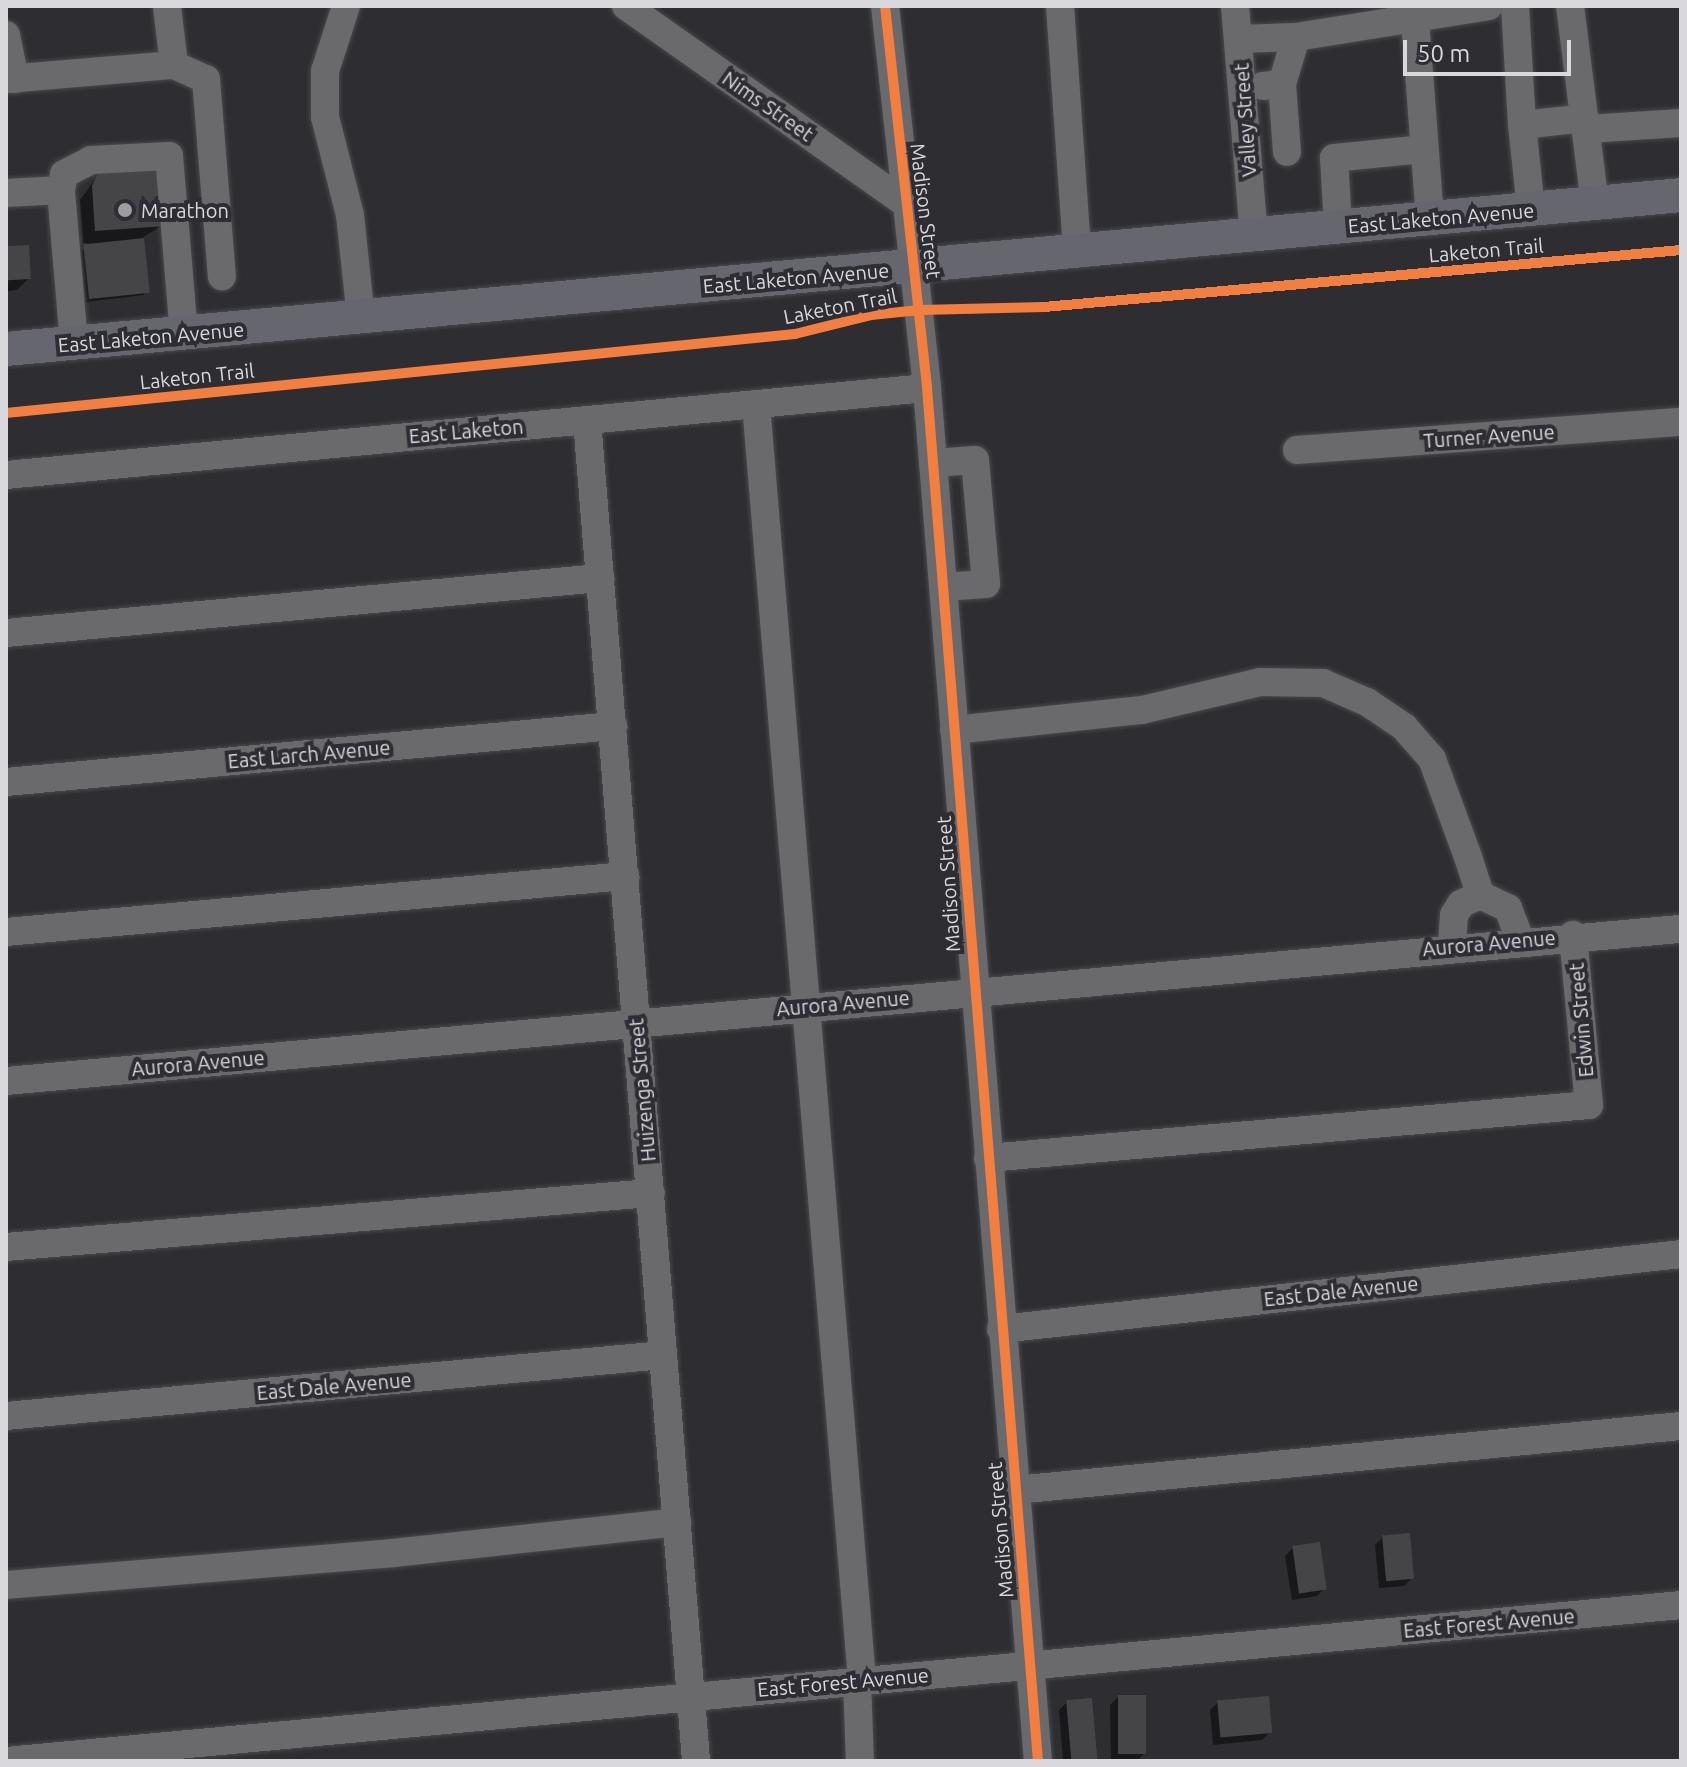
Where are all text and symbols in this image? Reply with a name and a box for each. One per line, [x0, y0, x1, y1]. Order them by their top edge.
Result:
scale bar [1407, 24, 1575, 74]
text: 50 m [1417, 40, 1470, 67]
street label: Valley Street [1229, 62, 1261, 178]
street label: Nims Street [718, 66, 818, 146]
street label: Madison Street [906, 142, 946, 280]
place label: Marathon [141, 198, 229, 222]
street label: East Laketon Avenue [1347, 198, 1535, 238]
marker: Marathon [116, 201, 134, 219]
street label: Laketon Trail [1428, 233, 1544, 267]
street label: East Laketon Avenue [702, 258, 890, 298]
street label: Laketon Trail [781, 283, 899, 329]
street label: East Laketon Avenue [57, 317, 245, 357]
street label: Laketon Trail [138, 358, 256, 394]
street label: East Laketon [408, 414, 524, 448]
street label: Turner Avenue [1423, 419, 1555, 453]
street label: East Larch Avenue [227, 735, 391, 773]
street label: Madison Street [931, 815, 965, 953]
street label: Aurora Avenue [1421, 925, 1557, 961]
street label: Edwin Street [1564, 962, 1598, 1078]
street label: Aurora Avenue [775, 985, 911, 1021]
street label: Huizenga Street [624, 1017, 660, 1163]
street label: Aurora Avenue [130, 1045, 266, 1081]
street label: East Dale Avenue [1263, 1271, 1419, 1311]
street label: East Dale Avenue [256, 1367, 412, 1405]
street label: Madison Street [982, 1461, 1018, 1599]
street label: East Forest Avenue [1402, 1604, 1576, 1642]
street label: East Forest Avenue [756, 1663, 930, 1701]

